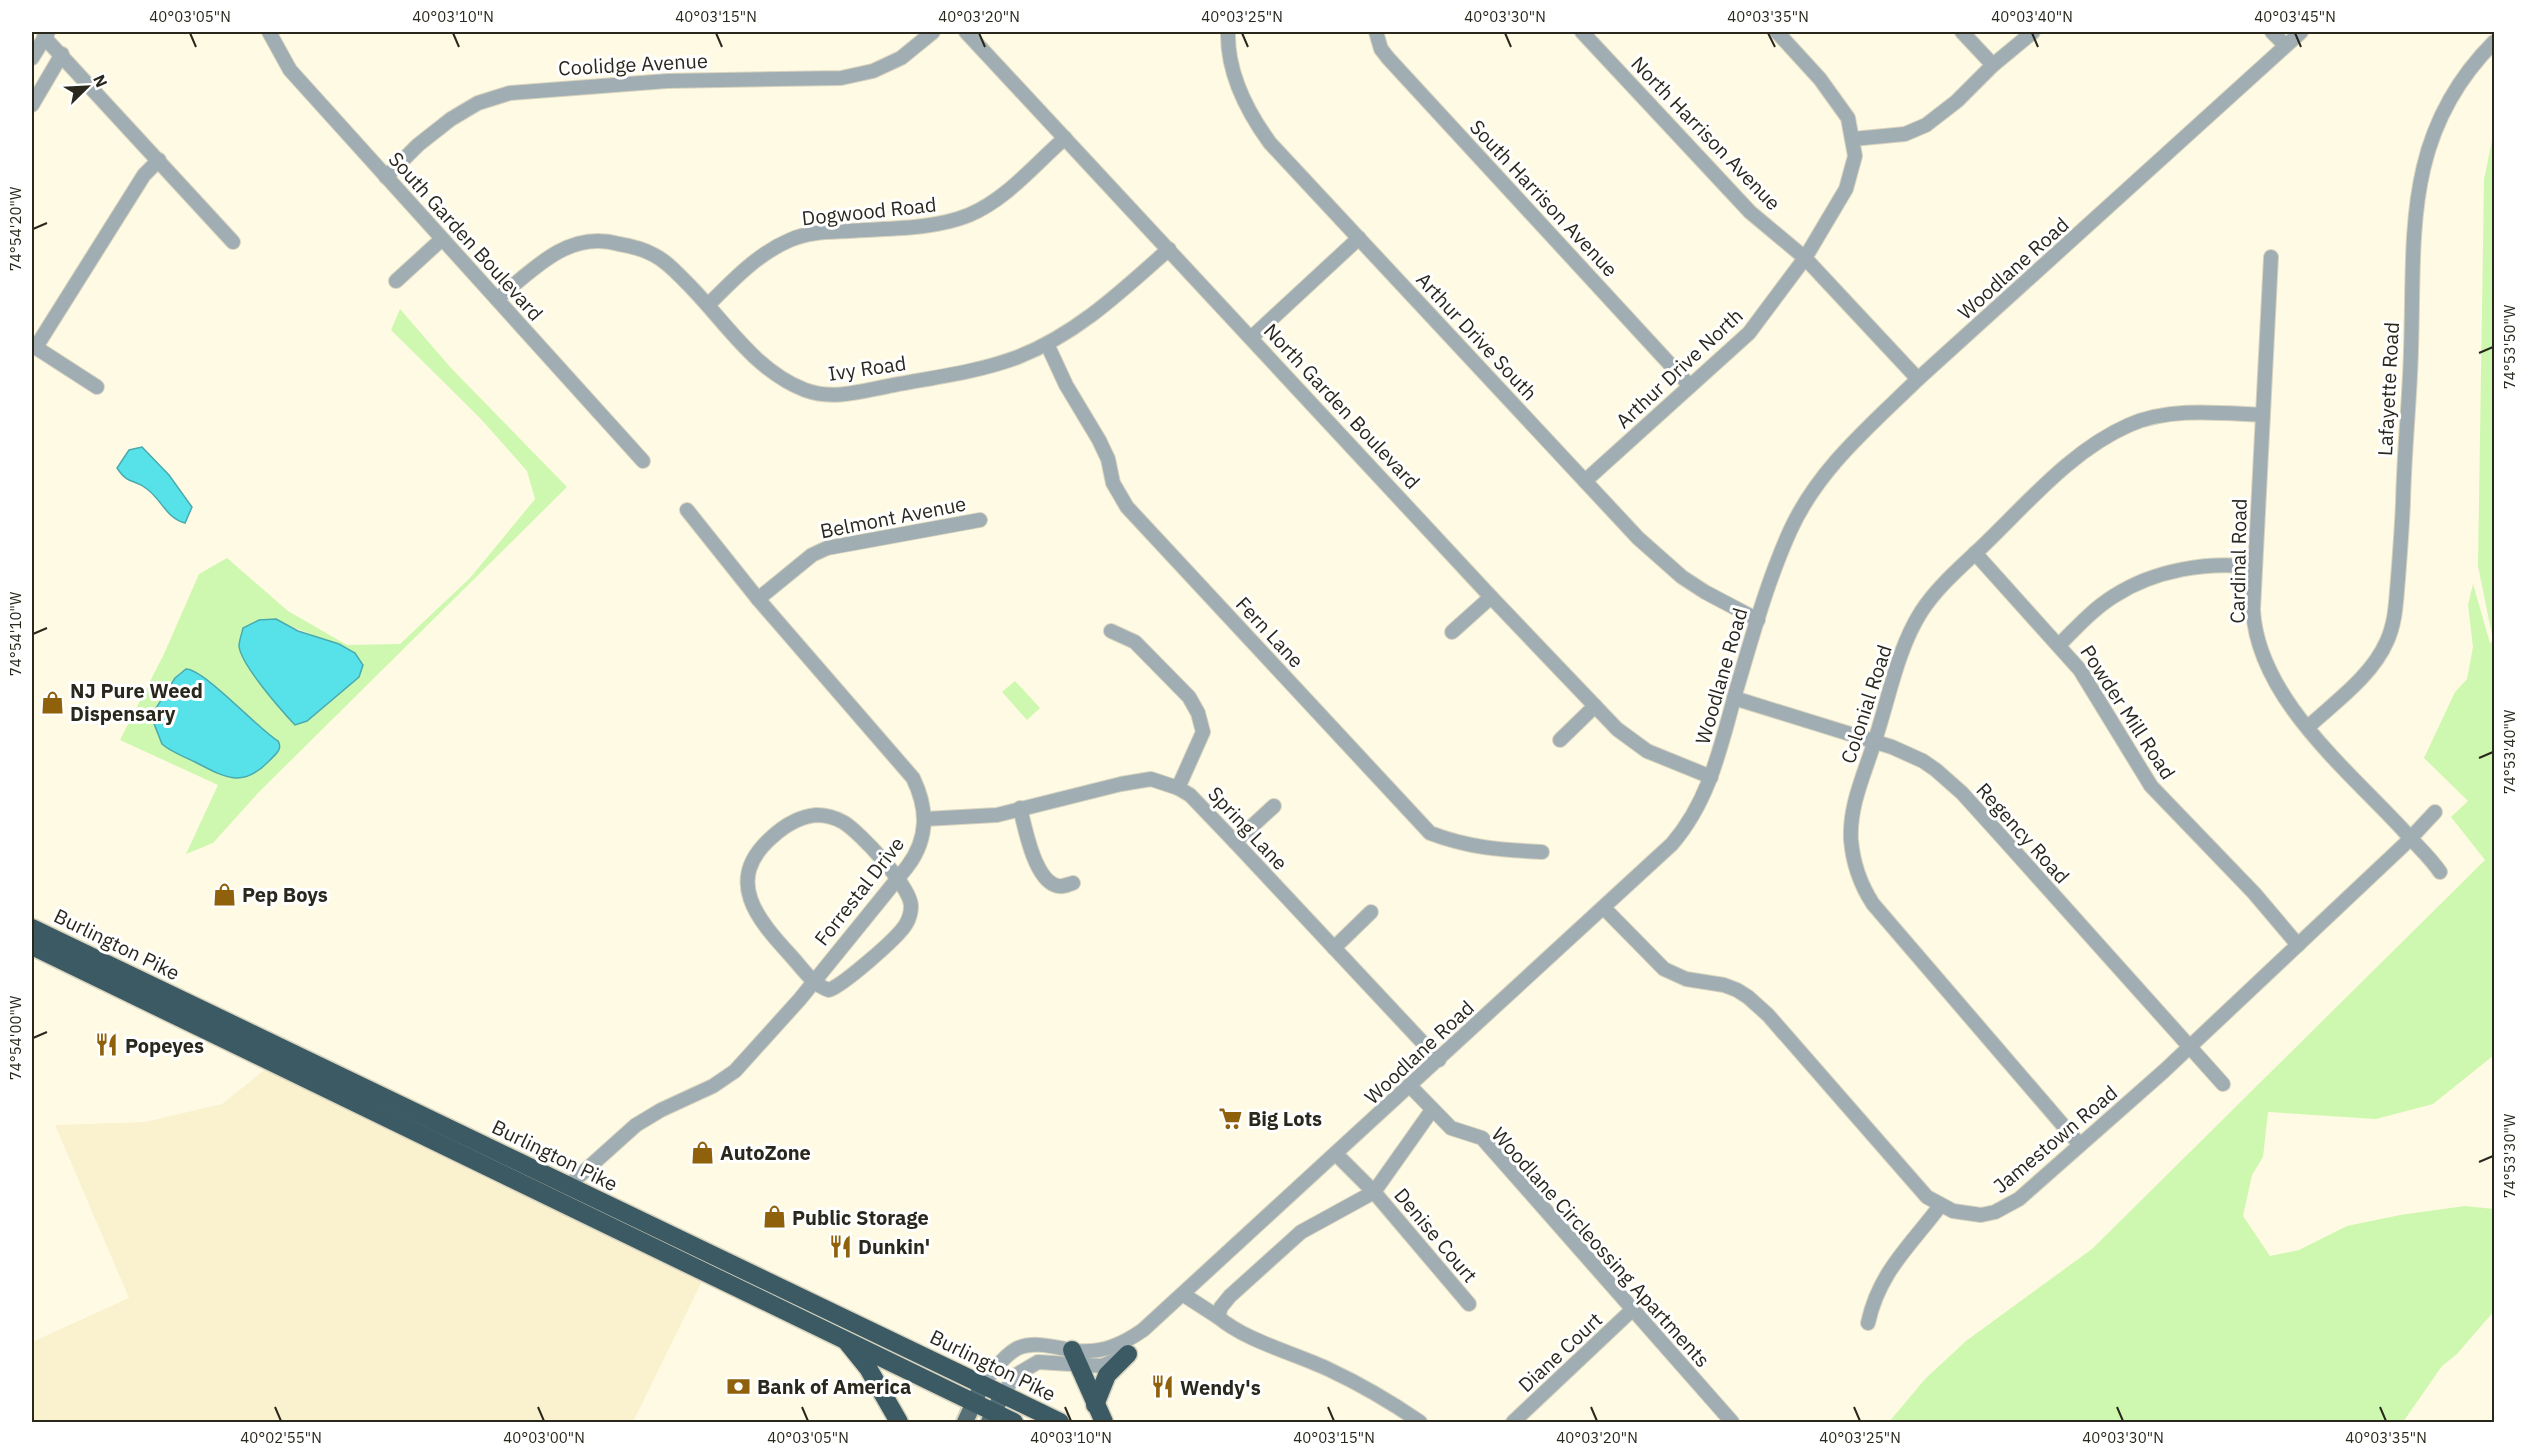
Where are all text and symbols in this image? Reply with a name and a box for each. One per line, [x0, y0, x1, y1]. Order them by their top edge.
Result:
text: 40°03'05"N [149, 7, 231, 26]
text: 40°03'10"N [412, 7, 494, 26]
text: 40°03'15"N [675, 7, 757, 26]
text: 40°03'20"N [938, 7, 1020, 26]
text: 40°03'25"N [1201, 7, 1283, 26]
text: 40°03'30"N [1464, 7, 1546, 26]
text: 40°03'35"N [1727, 7, 1809, 26]
text: 40°03'40"N [1991, 7, 2073, 26]
text: 40°03'45"N [2254, 7, 2336, 26]
street label: Coolidge Avenue [558, 47, 709, 81]
street label: North Harrison Avenue [1625, 50, 1787, 216]
north arrow [57, 57, 117, 117]
text: N [89, 72, 112, 90]
street label: South Harrison Avenue [1464, 114, 1624, 282]
street label: South Garden Boulevard [383, 146, 549, 326]
text: 74°54'20"W [6, 186, 25, 271]
street label: Dogwood Road [800, 191, 938, 231]
street label: Woodlane Road [1952, 211, 2074, 325]
street label: Arthur Drive South [1411, 266, 1543, 406]
street label: Arthur Drive North [1610, 302, 1748, 434]
text: 74°53'50"W [2500, 304, 2519, 389]
street label: North Garden Boulevard [1258, 317, 1426, 495]
street label: Lafayette Road [2371, 321, 2405, 457]
street label: Ivy Road [826, 349, 908, 387]
street label: Belmont Avenue [818, 490, 968, 544]
street label: Cardinal Road [2223, 498, 2253, 624]
text: 74°54'10"W [6, 591, 25, 676]
street label: Fern Lane [1230, 591, 1310, 673]
street label: Woodlane Road [1689, 605, 1753, 747]
street label: Powder Mill Road [2074, 639, 2182, 785]
street label: Colonial Road [1834, 641, 1898, 767]
place label: NJ Pure Weed Dispensary [70, 677, 203, 727]
shop icon: NJ Pure Weed Dispensary [39, 689, 65, 715]
text: 74°53'40"W [2500, 709, 2519, 794]
street label: Regency Road [1970, 777, 2076, 889]
street label: Spring Lane [1202, 780, 1294, 876]
street label: Forrestal Drive [808, 831, 910, 951]
shop icon: Pep Boys [211, 881, 237, 907]
place label: Pep Boys [242, 881, 328, 908]
street label: Burlington Pike [50, 902, 184, 986]
street label: Woodlane Road [1358, 994, 1480, 1110]
text: 74°54'00"W [6, 995, 25, 1080]
restaurant icon: Popeyes [94, 1032, 120, 1058]
place label: Popeyes [125, 1032, 204, 1059]
street label: Jamestown Road [1987, 1079, 2123, 1199]
supermarket icon: Big Lots [1217, 1105, 1243, 1131]
place label: Big Lots [1248, 1105, 1322, 1132]
street label: Burlington Pike [488, 1113, 622, 1197]
text: 74°53'30"W [2500, 1113, 2519, 1198]
street label: Woodlane Circleossing Apartments [1486, 1121, 1716, 1373]
shop icon: AutoZone [689, 1139, 715, 1165]
place label: AutoZone [720, 1139, 811, 1166]
street label: Denise Court [1388, 1182, 1484, 1288]
shop icon: Public Storage [761, 1204, 787, 1230]
place label: Public Storage [792, 1204, 929, 1231]
restaurant icon: Dunkin' [827, 1233, 853, 1259]
place label: Dunkin' [858, 1233, 930, 1260]
street label: Diane Court [1512, 1306, 1608, 1398]
street label: Burlington Pike [926, 1323, 1060, 1407]
bank icon: Bank of America [726, 1373, 752, 1399]
place label: Bank of America [757, 1373, 911, 1400]
restaurant icon: Wendy's [1149, 1374, 1175, 1400]
place label: Wendy's [1180, 1374, 1261, 1401]
text: 40°02'55"N [240, 1428, 322, 1447]
text: 40°03'00"N [503, 1428, 585, 1447]
text: 40°03'05"N [767, 1428, 849, 1447]
text: 40°03'10"N [1030, 1428, 1112, 1447]
text: 40°03'15"N [1293, 1428, 1375, 1447]
text: 40°03'20"N [1556, 1428, 1638, 1447]
text: 40°03'25"N [1819, 1428, 1901, 1447]
text: 40°03'30"N [2082, 1428, 2164, 1447]
text: 40°03'35"N [2345, 1428, 2427, 1447]

